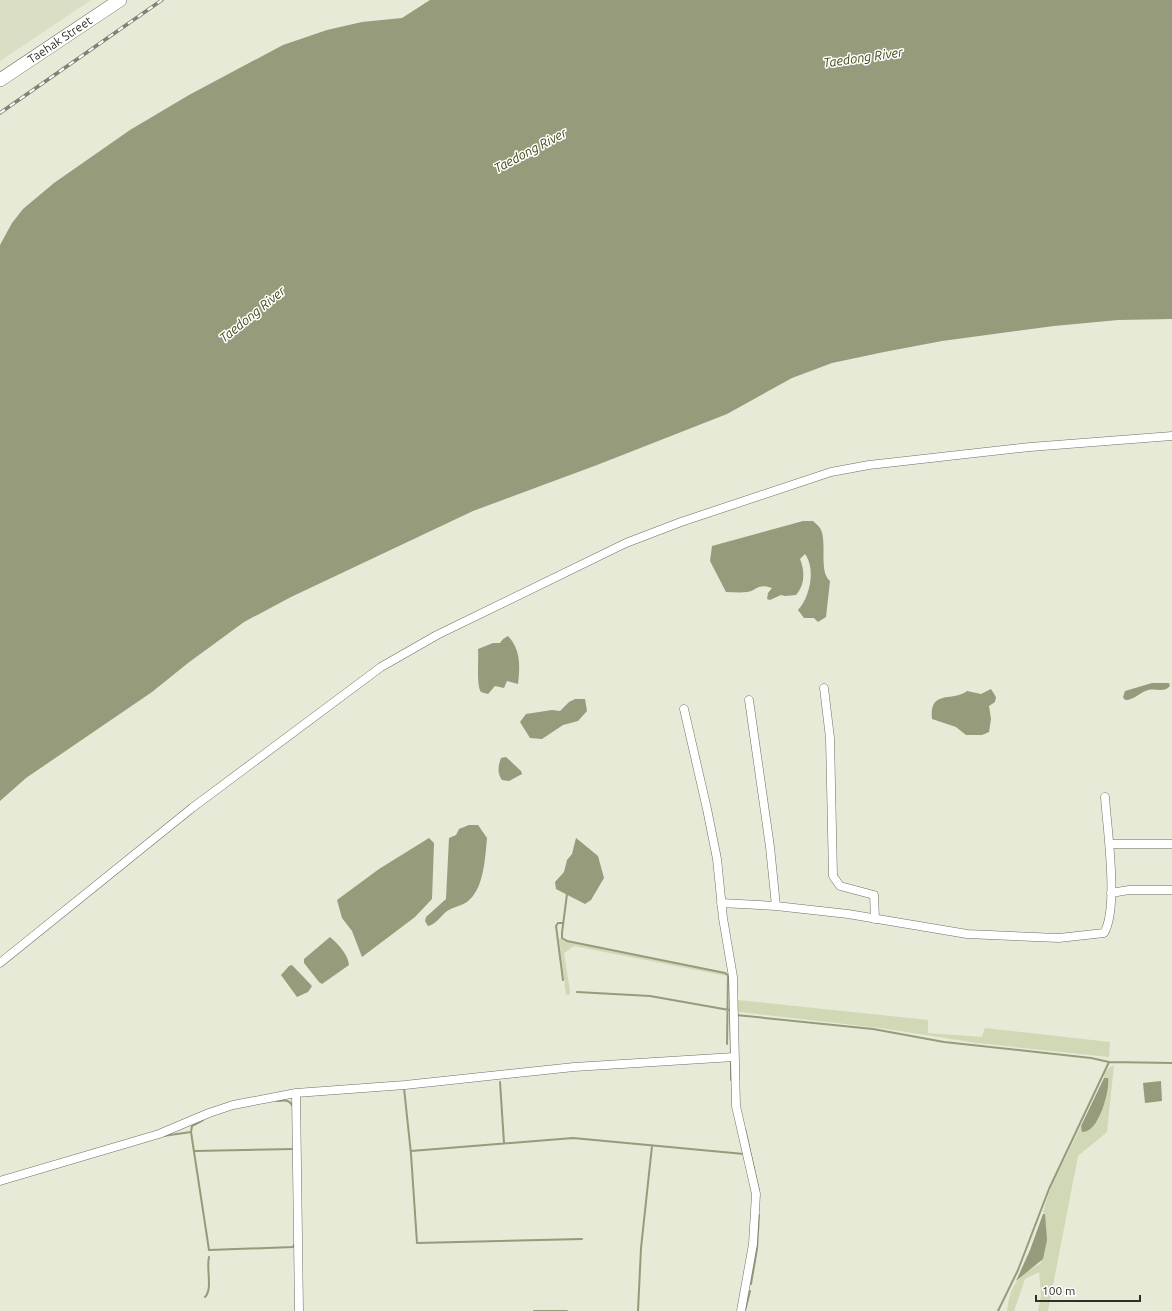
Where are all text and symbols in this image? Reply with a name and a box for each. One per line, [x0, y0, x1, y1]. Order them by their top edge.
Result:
street label: Taehak Street [25, 13, 94, 66]
water label: Taedong River [822, 44, 905, 70]
water label: Taedong River [491, 125, 570, 175]
water label: Taedong River [216, 283, 288, 345]
scale bar [1036, 1277, 1140, 1303]
text: 100 m [1042, 1284, 1075, 1297]

